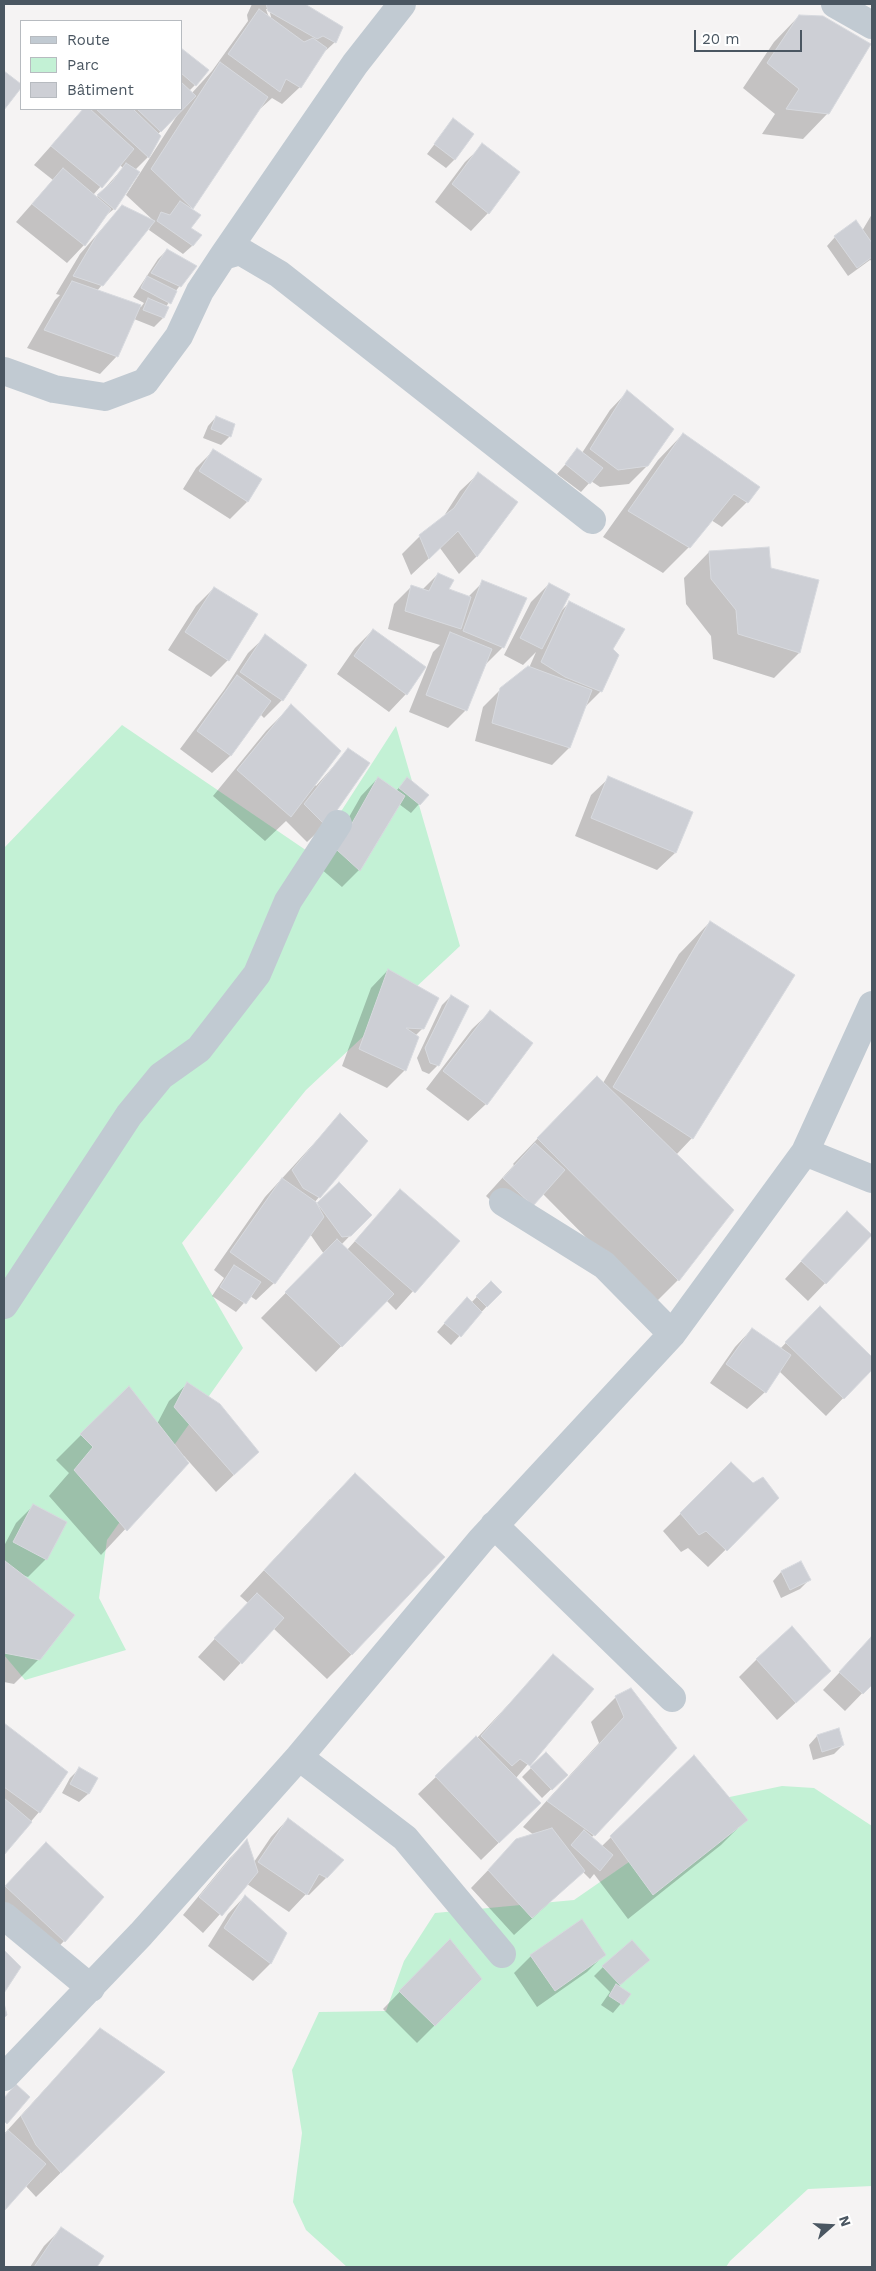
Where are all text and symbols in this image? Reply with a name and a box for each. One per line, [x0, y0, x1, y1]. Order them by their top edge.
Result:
legend [20, 20, 182, 110]
scale bar [696, 20, 804, 52]
text: 20 m [702, 30, 740, 48]
text: Route [67, 31, 110, 49]
text: Parc [67, 56, 99, 74]
text: Bâtiment [67, 81, 134, 99]
north arrow [806, 2201, 856, 2251]
text: N [836, 2214, 854, 2229]

